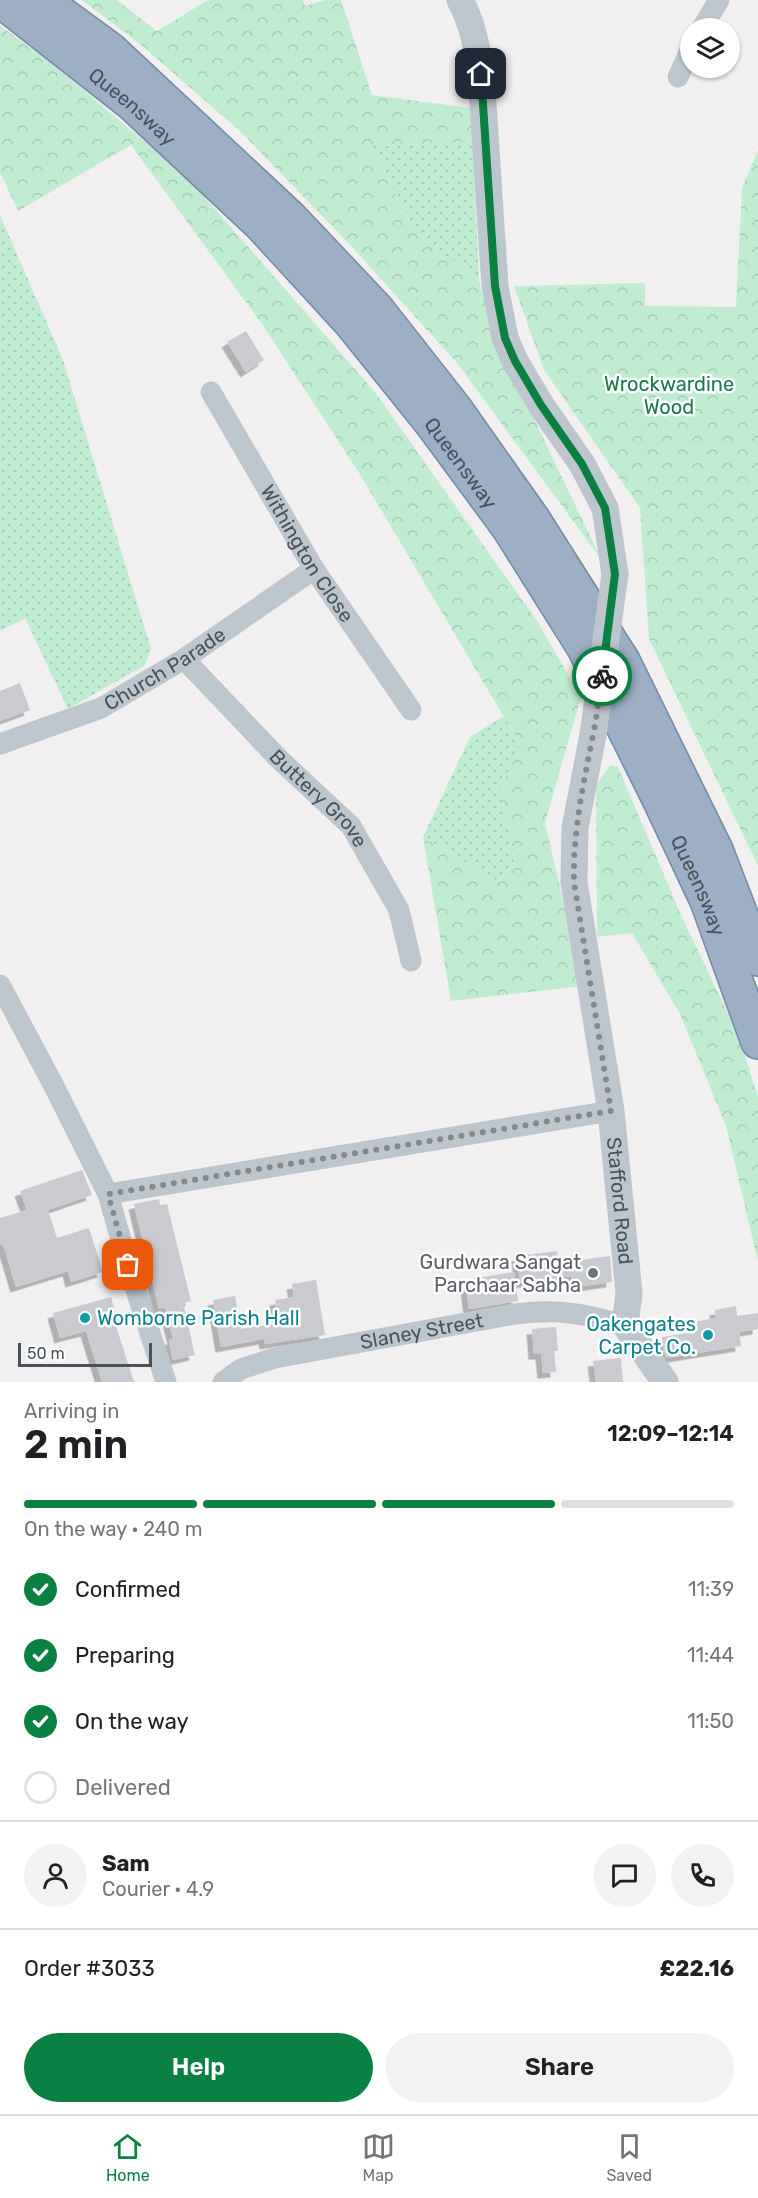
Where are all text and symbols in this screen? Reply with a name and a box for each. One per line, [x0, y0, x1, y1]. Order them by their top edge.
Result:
map controls [680, 18, 740, 78]
button: layers [680, 18, 740, 78]
pin [455, 48, 506, 99]
icon: home [464, 57, 497, 90]
street label: Queensway [84, 62, 181, 151]
park label: Wrockwardine Wood [604, 372, 734, 419]
street label: Queensway [419, 413, 502, 514]
street label: Withington Close [256, 480, 359, 627]
street label: Church Parade [100, 622, 230, 716]
courier [572, 646, 632, 706]
icon: bike [586, 660, 619, 693]
street label: Buttery Grove [264, 745, 373, 851]
street label: Queensway [666, 831, 731, 939]
street label: Stafford Road [602, 1136, 638, 1266]
pin [102, 1239, 153, 1290]
icon: bag [111, 1248, 144, 1281]
place label: Gurdwara Sangat Parchaar Sabha [420, 1250, 581, 1297]
marker: Gurdwara Sangat Parchaar Sabha [586, 1266, 600, 1280]
place label: Womborne Parish Hall [97, 1306, 300, 1330]
street label: Slaney Street [358, 1308, 485, 1354]
marker: Womborne Parish Hall [78, 1311, 92, 1325]
place label: Oakengates Carpet Co. [586, 1312, 696, 1359]
marker: Oakengates Carpet Co. [701, 1328, 715, 1342]
scale bar [18, 1340, 152, 1368]
text: 50 m [27, 1344, 65, 1363]
text: Arriving in [24, 1399, 119, 1423]
text: 12:09–12:14 [607, 1420, 734, 1447]
text: 2 min [24, 1422, 128, 1468]
text: On the way · 240 m [24, 1517, 203, 1541]
icon: check [24, 1573, 57, 1606]
text: Confirmed [75, 1576, 181, 1603]
text: 11:39 [688, 1577, 734, 1601]
icon: check [24, 1639, 57, 1672]
text: Preparing [75, 1642, 175, 1669]
text: 11:44 [687, 1643, 734, 1667]
icon: check [24, 1705, 57, 1738]
text: On the way [75, 1708, 189, 1735]
text: 11:50 [687, 1709, 734, 1733]
text: Delivered [75, 1774, 171, 1801]
button: person [24, 1844, 87, 1907]
button: chat [593, 1844, 656, 1907]
button: phone [671, 1844, 734, 1907]
text: Sam [102, 1850, 150, 1877]
text: Courier · 4.9 [102, 1877, 214, 1901]
text: Order #3033 [24, 1955, 155, 1982]
text: £22.16 [659, 1955, 734, 1982]
button: Help [24, 2033, 373, 2102]
button: Share [385, 2033, 734, 2102]
tab: Home [106, 2130, 150, 2185]
tab: Map [362, 2130, 395, 2185]
tab: Saved [606, 2130, 652, 2185]

